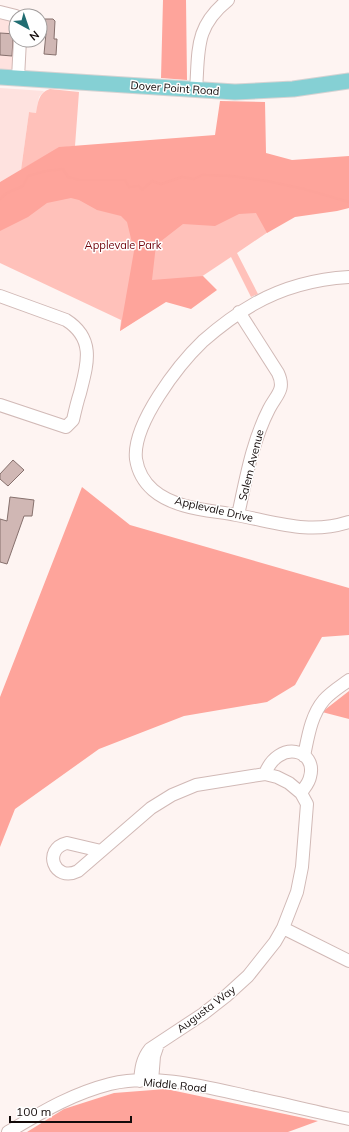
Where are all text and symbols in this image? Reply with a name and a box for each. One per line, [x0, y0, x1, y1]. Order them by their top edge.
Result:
north arrow [8, 8, 48, 48]
text: N [27, 28, 42, 44]
street label: Dover Point Road [130, 78, 220, 98]
park label: Applevale Park [85, 238, 162, 252]
street label: Salem Avenue [235, 428, 267, 502]
street label: Applevale Drive [173, 493, 255, 525]
street label: Augusta Way [174, 982, 238, 1036]
street label: Middle Road [143, 1075, 207, 1095]
scale bar [10, 1098, 131, 1124]
text: 100 m [16, 1104, 51, 1119]

